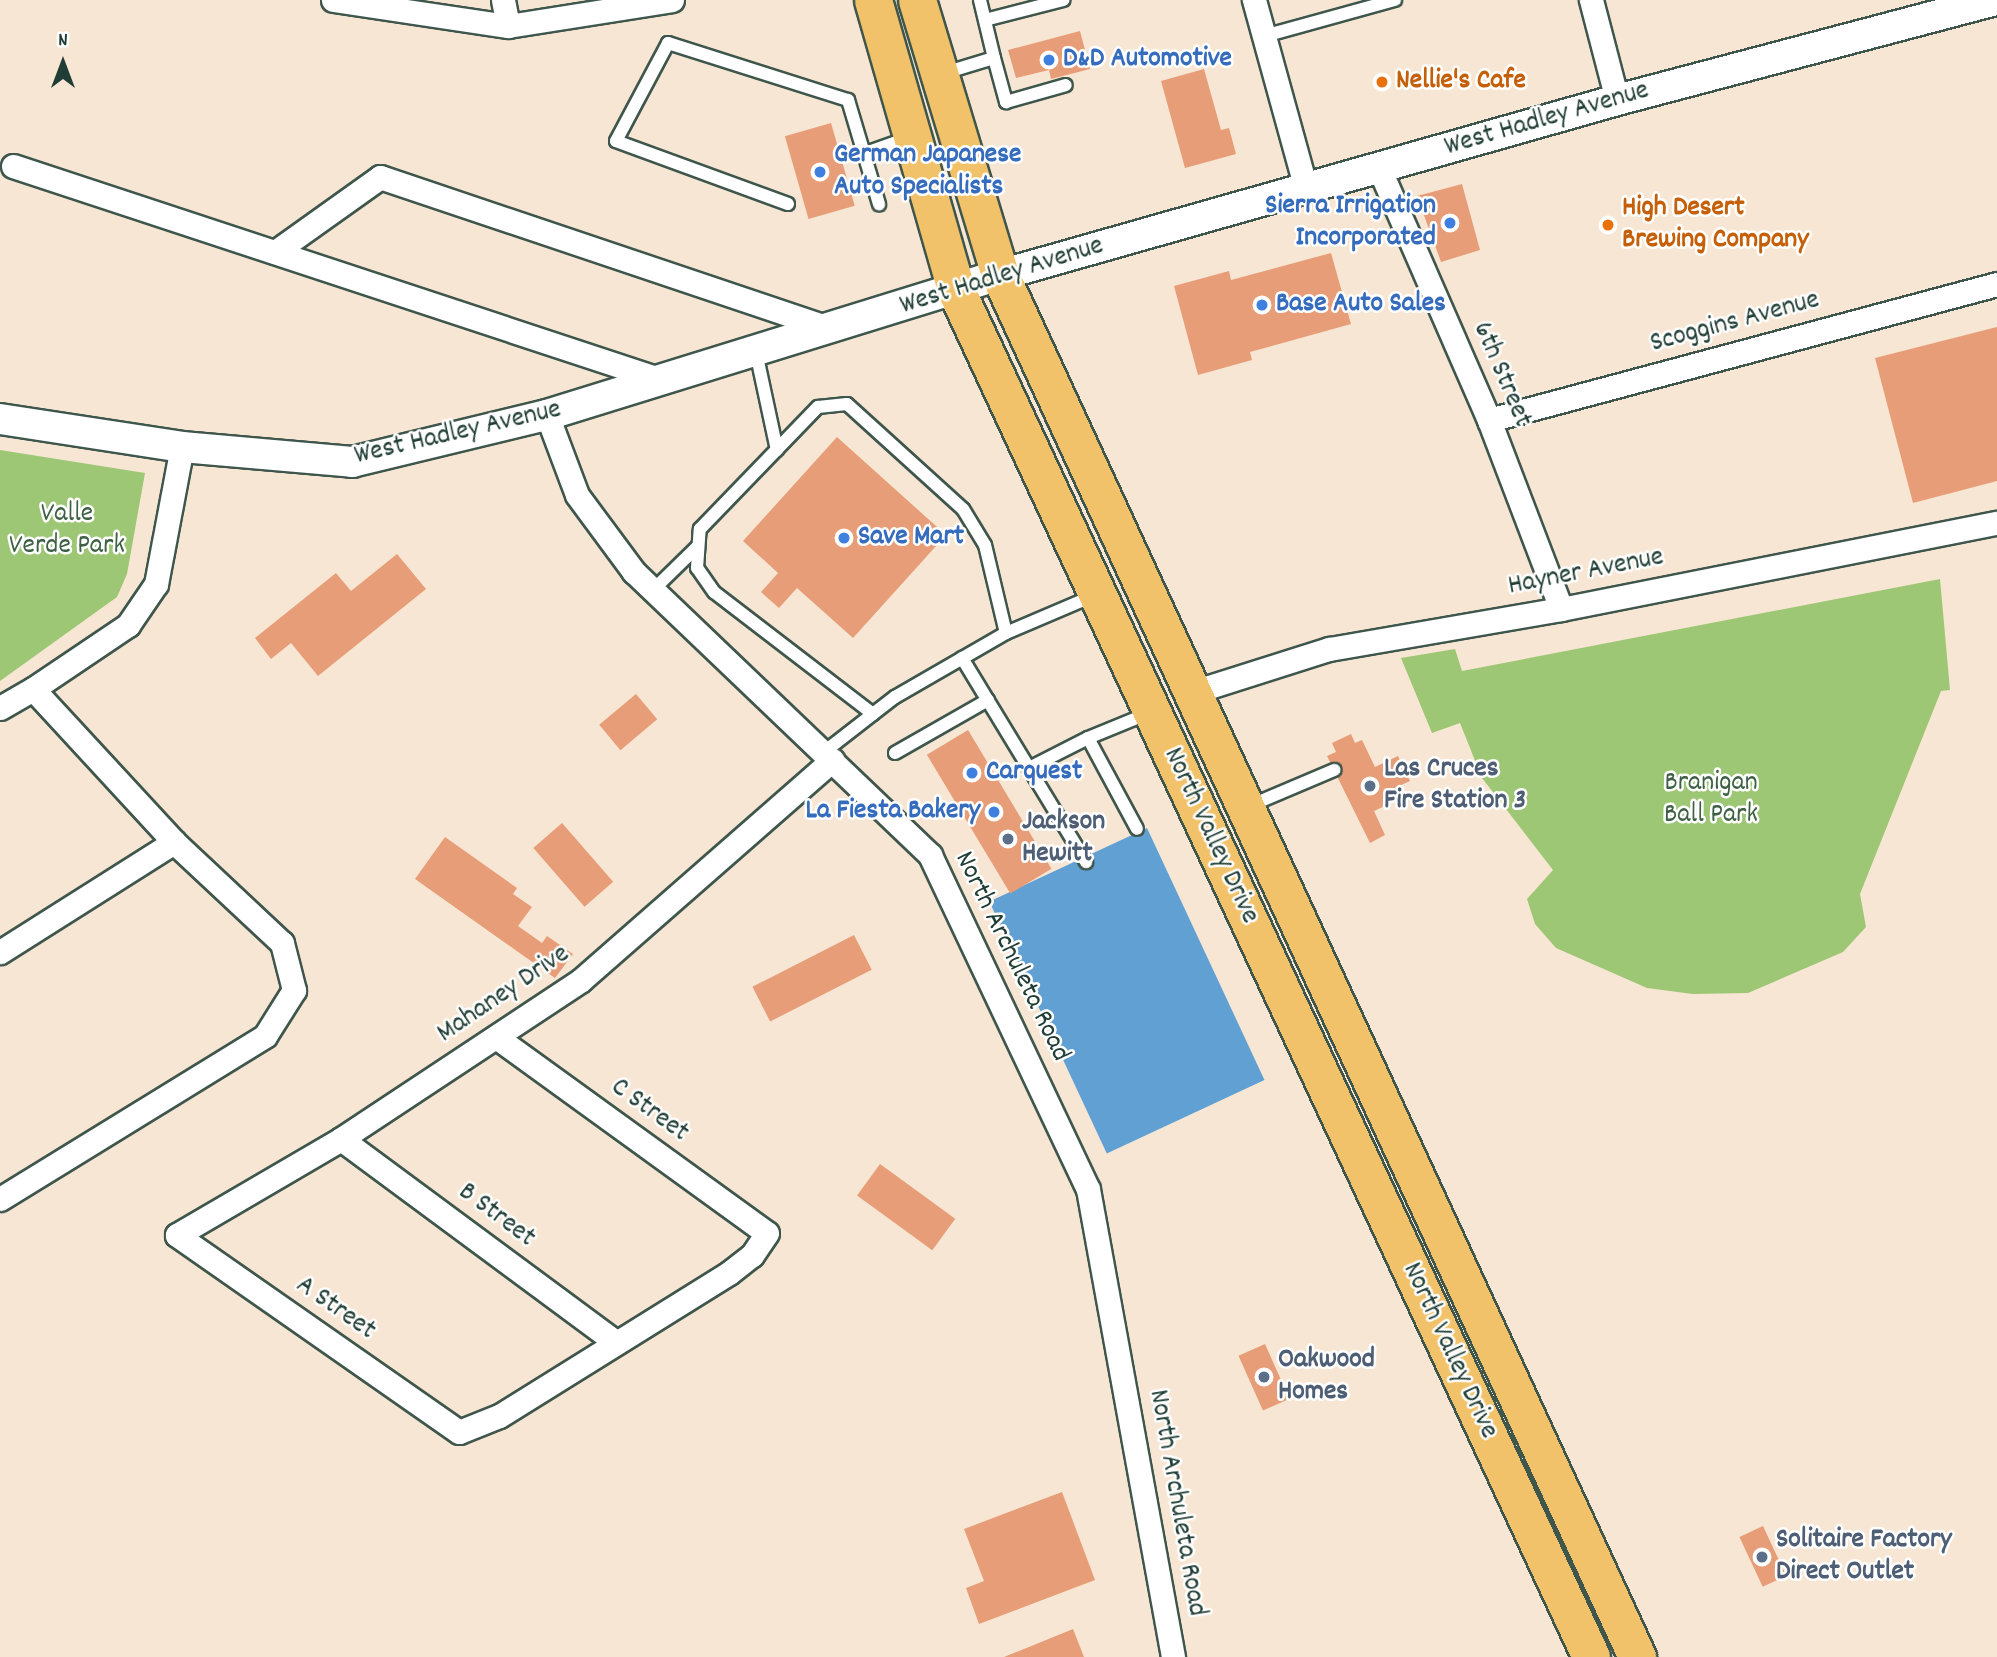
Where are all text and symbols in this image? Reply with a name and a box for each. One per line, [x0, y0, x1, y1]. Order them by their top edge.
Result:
north arrow [28, 28, 98, 98]
text: N [58, 28, 68, 55]
place label: D&D Automotive [1063, 43, 1232, 77]
marker: D&D Automotive [1041, 52, 1057, 68]
place label: Nellie's Cafe [1396, 65, 1526, 99]
marker: Nellie's Cafe [1374, 74, 1390, 90]
street label: West Hadley Avenue [1441, 75, 1653, 165]
place label: German Japanese Auto Specialists [834, 139, 1021, 205]
marker: German Japanese Auto Specialists [812, 164, 828, 180]
place label: Sierra Irrigation Incorporated [1265, 190, 1436, 256]
place label: High Desert Brewing Company [1622, 192, 1809, 258]
marker: Sierra Irrigation Incorporated [1442, 215, 1458, 231]
marker: High Desert Brewing Company [1600, 217, 1616, 233]
street label: West Hadley Avenue [896, 230, 1108, 324]
street label: Scoggins Avenue [1647, 284, 1823, 362]
place label: Base Auto Sales [1276, 288, 1446, 322]
marker: Base Auto Sales [1254, 297, 1270, 313]
street label: 6th Street [1464, 317, 1538, 433]
street label: West Hadley Avenue [351, 394, 565, 474]
park label: Valle Verde Park [9, 498, 125, 564]
place label: Save Mart [858, 521, 964, 555]
marker: Save Mart [836, 530, 852, 546]
street label: Hayner Avenue [1506, 541, 1666, 605]
street label: North Valley Drive [1155, 743, 1265, 929]
place label: Las Cruces Fire Station 3 [1384, 753, 1526, 819]
place label: Carquest [986, 756, 1082, 790]
marker: Carquest [964, 765, 980, 781]
park label: Branigan Ball Park [1664, 767, 1758, 833]
marker: Las Cruces Fire Station 3 [1362, 778, 1378, 794]
place label: La Fiesta Bakery [805, 795, 980, 829]
marker: La Fiesta Bakery [986, 804, 1002, 820]
place label: Jackson Hewitt [1022, 806, 1105, 872]
marker: Jackson Hewitt [1000, 831, 1016, 847]
street label: North Archuleta Road [946, 847, 1076, 1067]
street label: Mahaney Drive [431, 938, 577, 1052]
street label: C Street [603, 1071, 695, 1151]
street label: B Street [451, 1176, 541, 1256]
street label: North Valley Drive [1394, 1258, 1504, 1444]
street label: A Street [289, 1270, 381, 1348]
place label: Oakwood Homes [1278, 1344, 1375, 1410]
marker: Oakwood Homes [1256, 1369, 1272, 1385]
street label: North Archuleta Road [1140, 1387, 1212, 1619]
place label: Solitaire Factory Direct Outlet [1776, 1524, 1952, 1590]
marker: Solitaire Factory Direct Outlet [1754, 1549, 1770, 1565]

